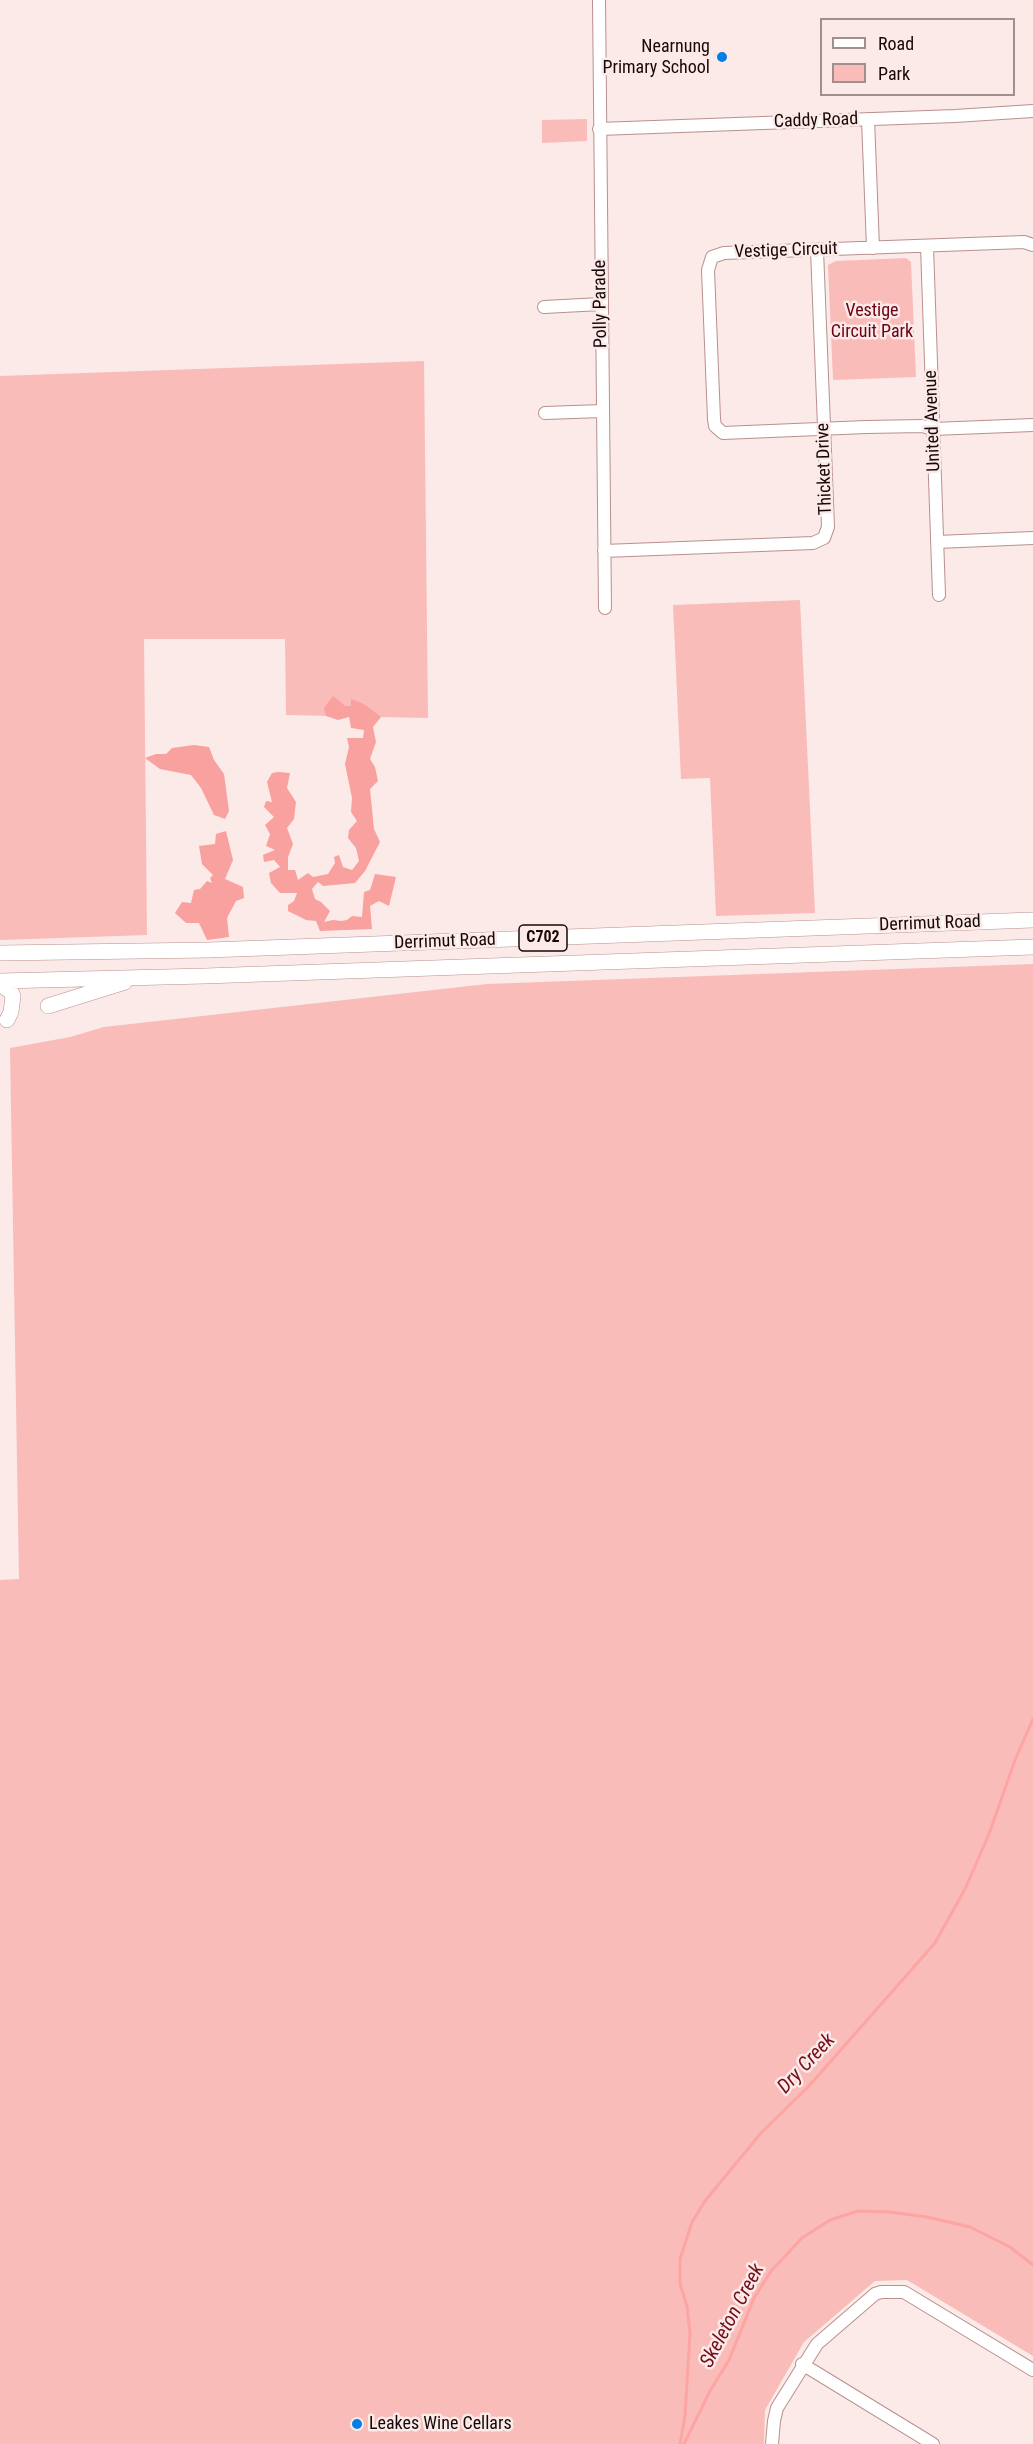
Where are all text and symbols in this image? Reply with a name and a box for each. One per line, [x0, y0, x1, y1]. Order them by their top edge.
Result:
legend [820, 18, 1015, 96]
text: Road [878, 33, 914, 54]
place label: Nearnung Primary School [602, 36, 710, 78]
marker: Nearnung Primary School [715, 50, 729, 64]
text: Park [878, 63, 910, 84]
street label: Caddy Road [773, 109, 859, 133]
street label: Vestige Circuit [734, 238, 838, 264]
street label: Polly Parade [589, 260, 613, 348]
park label: Vestige Circuit Park [831, 300, 913, 342]
street label: United Avenue [920, 370, 946, 472]
street label: Thicket Drive [813, 423, 837, 515]
street label: Derrimut Road [879, 911, 981, 937]
road number: C702 [519, 925, 567, 951]
street label: Derrimut Road [394, 929, 496, 955]
water label: Dry Creek [773, 2029, 841, 2099]
water label: Skeleton Creek [696, 2260, 770, 2372]
place label: Leakes Wine Cellars [369, 2413, 512, 2435]
marker: Leakes Wine Cellars [350, 2417, 364, 2431]

